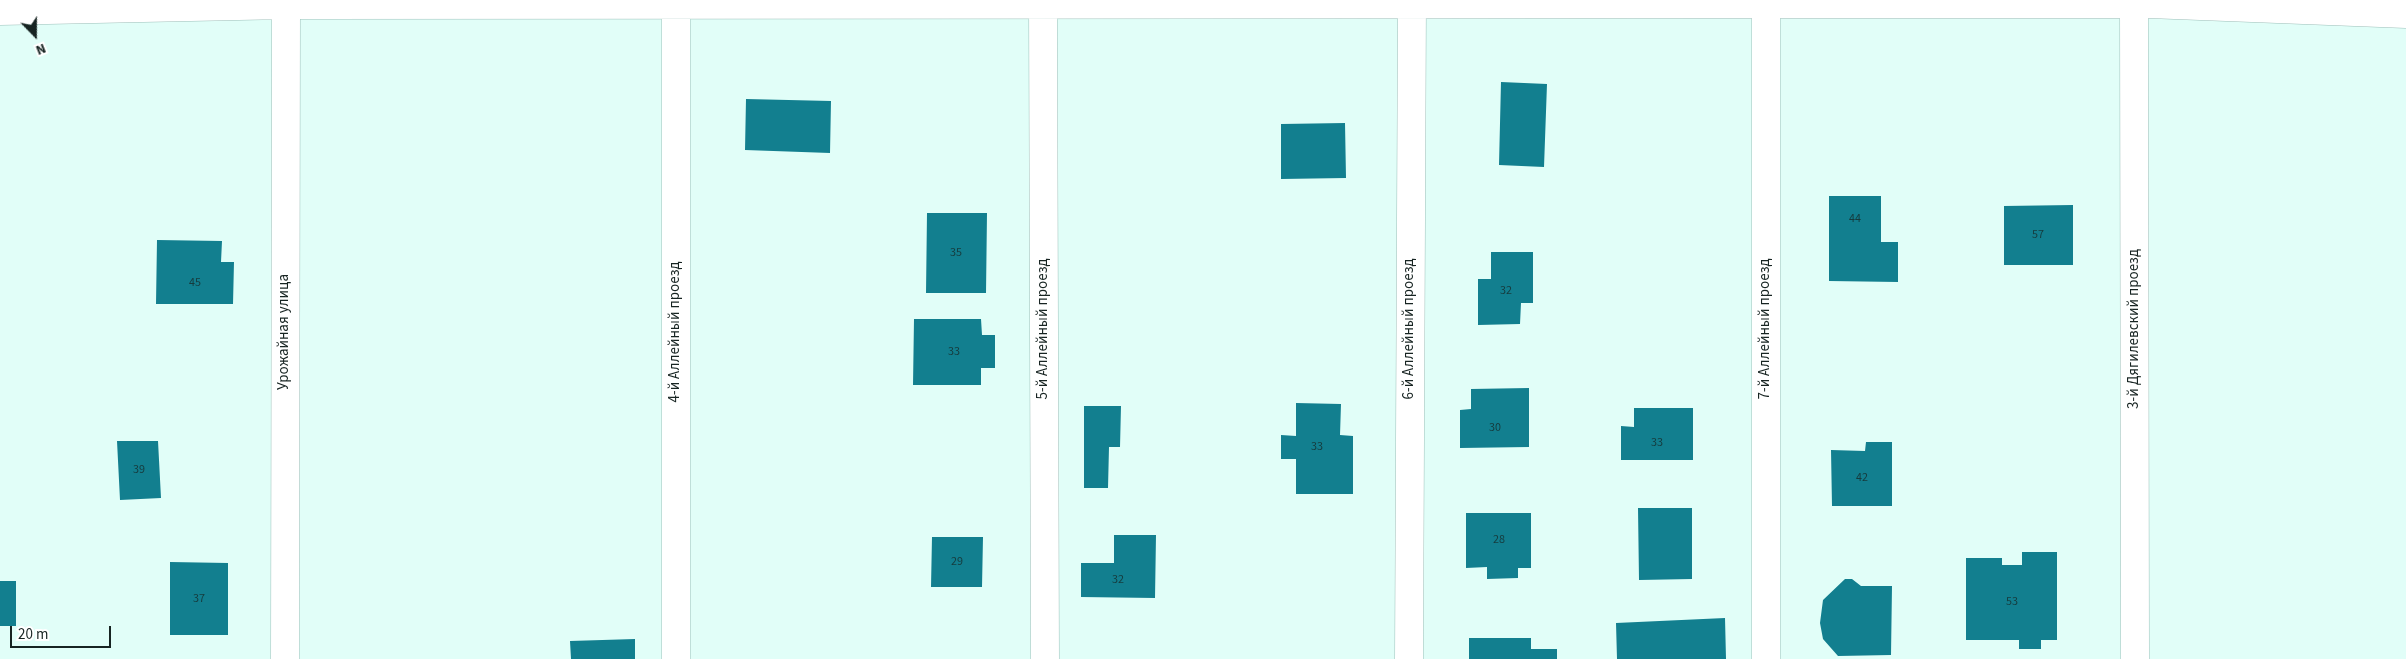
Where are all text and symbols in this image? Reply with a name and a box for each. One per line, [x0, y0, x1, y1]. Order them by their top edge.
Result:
north arrow [10, 10, 60, 60]
text: N [33, 38, 49, 60]
house number: 44 [1849, 212, 1861, 226]
house number: 57 [2032, 228, 2044, 242]
house number: 35 [950, 246, 962, 260]
street label: 3-й Дягилевский проезд [2126, 249, 2144, 409]
street label: 5-й Аллейный проезд [1035, 259, 1053, 399]
street label: 6-й Аллейный проезд [1401, 259, 1419, 399]
street label: 7-й Аллейный проезд [1757, 259, 1775, 399]
street label: 4-й Аллейный проезд [667, 262, 685, 402]
street label: Урожайная улица [276, 274, 294, 390]
house number: 45 [189, 276, 201, 290]
house number: 32 [1500, 284, 1512, 298]
house number: 33 [948, 345, 960, 359]
house number: 30 [1489, 421, 1501, 435]
house number: 33 [1651, 436, 1663, 450]
house number: 33 [1311, 440, 1323, 454]
house number: 39 [133, 463, 145, 477]
house number: 42 [1856, 471, 1868, 485]
house number: 28 [1493, 533, 1505, 547]
house number: 29 [951, 555, 963, 569]
house number: 32 [1112, 573, 1124, 587]
house number: 37 [193, 592, 205, 606]
house number: 53 [2006, 595, 2018, 609]
scale bar [12, 616, 114, 648]
text: 20 m [18, 624, 48, 645]

